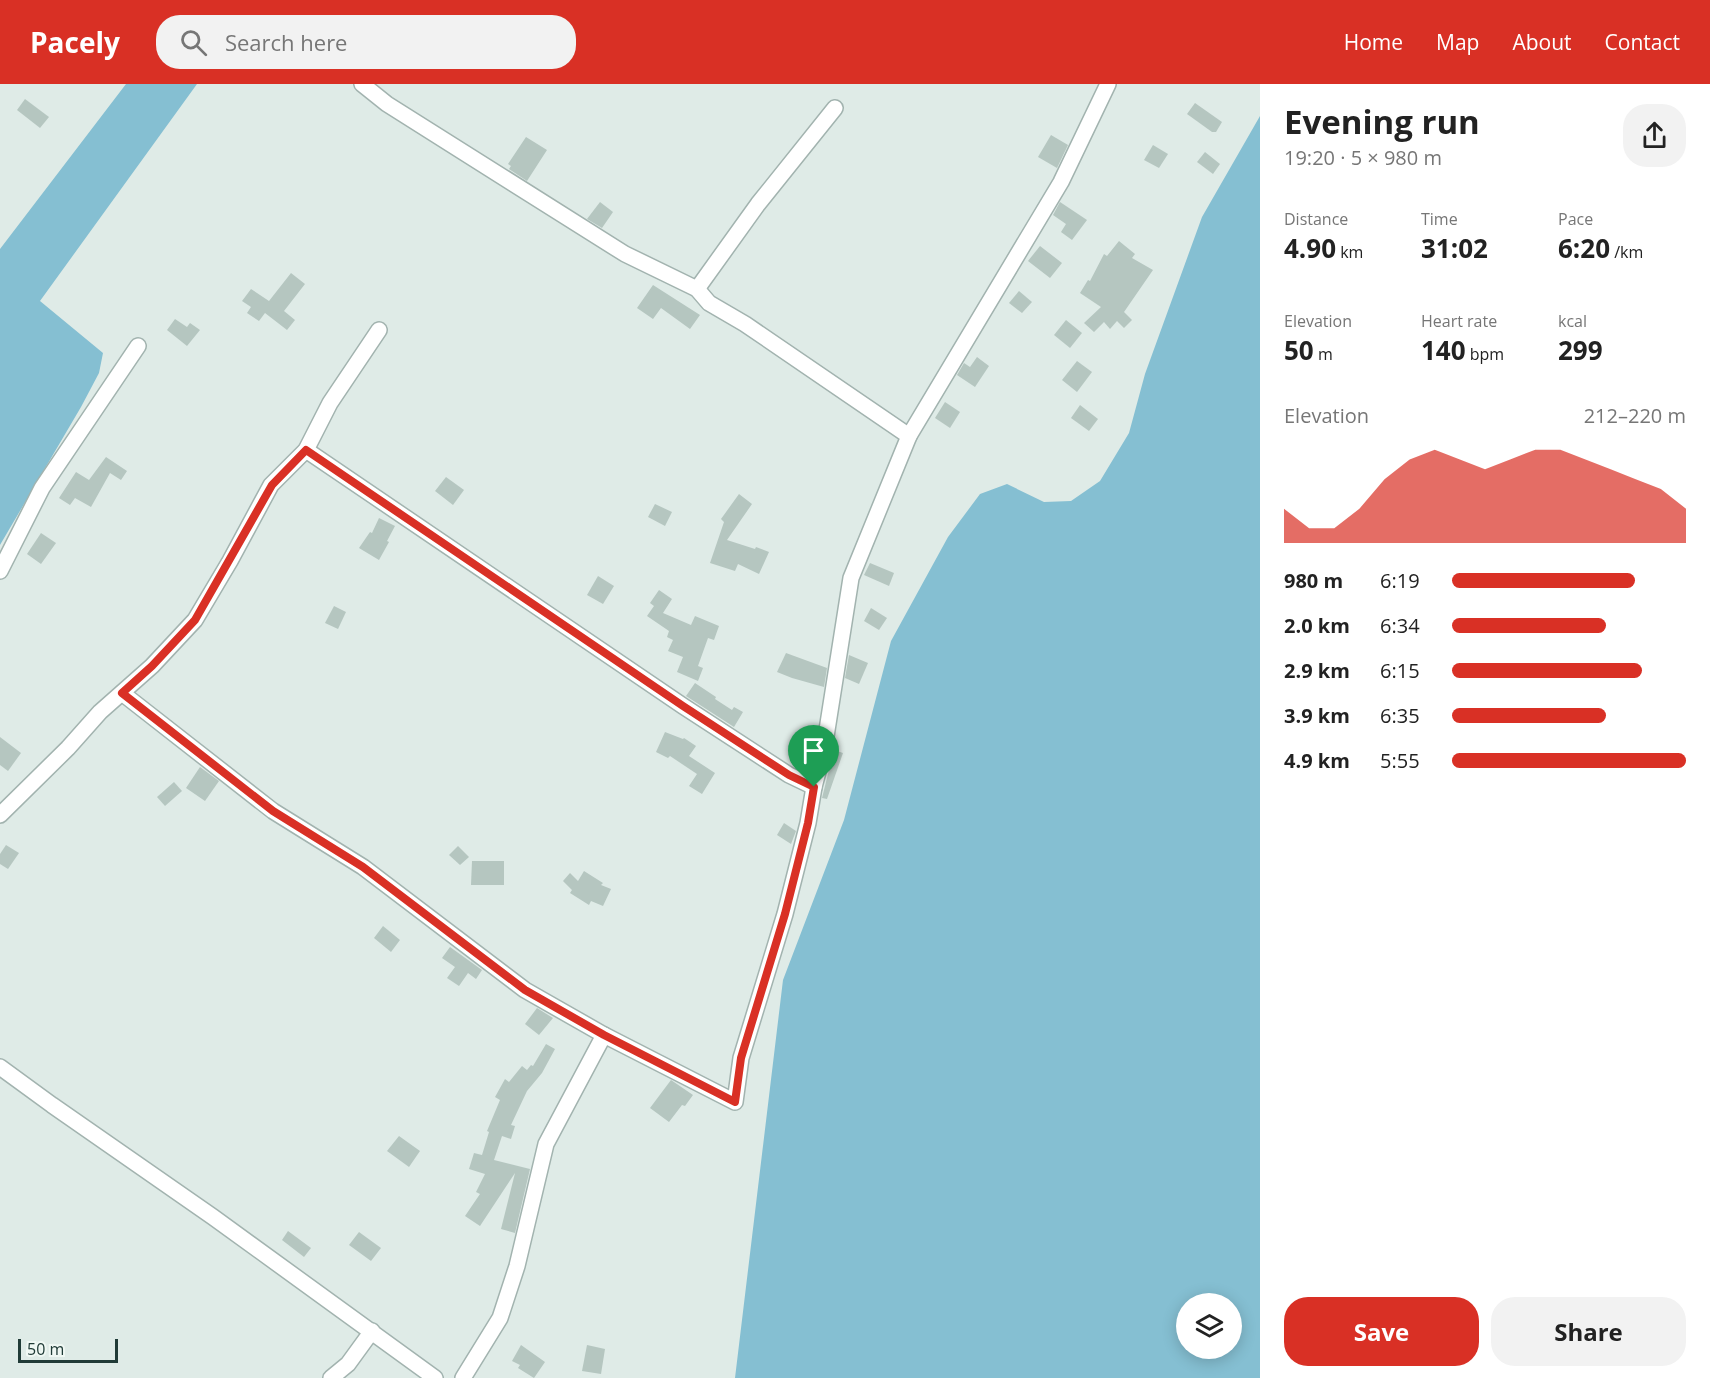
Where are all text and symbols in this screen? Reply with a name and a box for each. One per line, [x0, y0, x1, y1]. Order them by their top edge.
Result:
search box [156, 15, 576, 69]
text: Pacely [30, 23, 120, 61]
icon: search [177, 26, 210, 59]
text: Search here [225, 27, 347, 57]
text: Home [1344, 28, 1403, 56]
text: Map [1436, 28, 1479, 56]
text: About [1512, 28, 1572, 56]
text: Contact [1605, 28, 1680, 56]
text: Evening run [1284, 99, 1480, 144]
button: share [1623, 104, 1686, 167]
text: 19:20 · 5 × 980 m [1284, 144, 1442, 171]
text: Distance [1284, 208, 1348, 230]
text: Time [1421, 208, 1458, 230]
text: Pace [1558, 208, 1593, 230]
text: 4.90 [1284, 230, 1336, 266]
text: 31:02 [1421, 230, 1488, 266]
text: 6:20 [1558, 230, 1610, 266]
text: km [1336, 241, 1363, 263]
text: /km [1610, 241, 1643, 263]
text: Elevation [1284, 310, 1352, 332]
text: Heart rate [1421, 310, 1497, 332]
text: kcal [1558, 310, 1587, 332]
text: 50 [1284, 332, 1314, 368]
text: 140 [1421, 332, 1466, 368]
text: 299 [1558, 332, 1603, 368]
text: m [1314, 343, 1333, 365]
text: bpm [1466, 343, 1504, 365]
text: Elevation [1284, 402, 1369, 429]
text: 212–220 m [1584, 402, 1686, 429]
text: 980 m [1284, 567, 1343, 594]
text: 6:19 [1380, 567, 1420, 594]
text: 2.0 km [1284, 612, 1350, 639]
text: 6:34 [1380, 612, 1420, 639]
text: 2.9 km [1284, 657, 1350, 684]
text: 6:15 [1380, 657, 1420, 684]
text: 3.9 km [1284, 702, 1350, 729]
text: 6:35 [1380, 702, 1420, 729]
pin [788, 725, 839, 787]
icon: arrive [797, 734, 830, 767]
text: 4.9 km [1284, 747, 1350, 774]
text: 5:55 [1380, 747, 1420, 774]
map controls [1176, 1293, 1242, 1359]
button: layers [1176, 1293, 1242, 1359]
button: Save [1284, 1297, 1479, 1366]
button: Share [1491, 1297, 1686, 1366]
scale bar [18, 1336, 118, 1364]
text: 50 m [27, 1338, 64, 1360]

